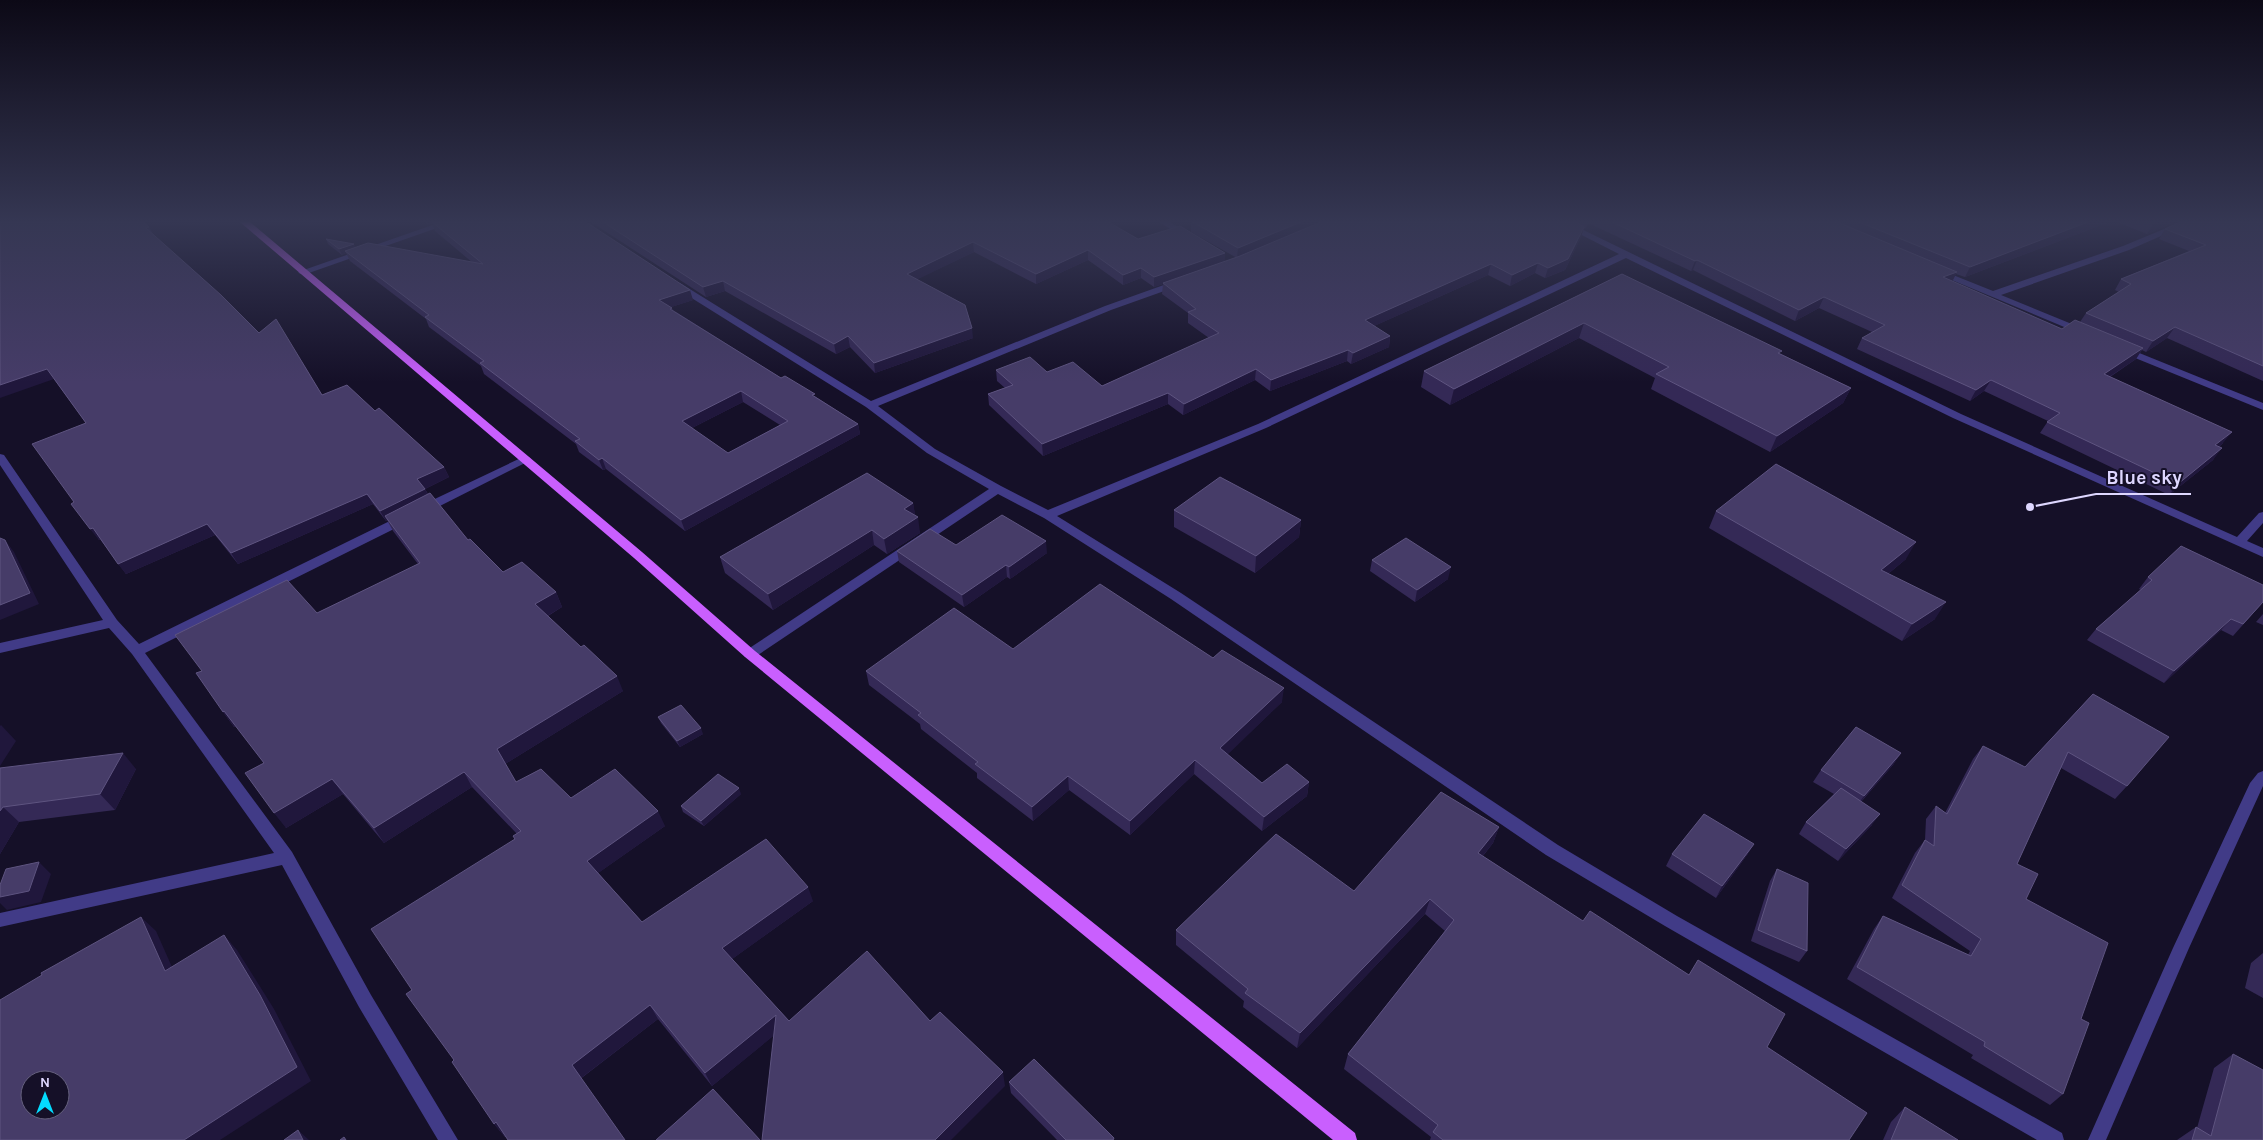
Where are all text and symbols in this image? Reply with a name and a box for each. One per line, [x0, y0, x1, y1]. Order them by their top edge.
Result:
callout: Blue sky [2096, 460, 2191, 494]
text: Blue sky [2106, 467, 2182, 489]
north arrow [20, 1070, 70, 1120]
text: N [40, 1074, 50, 1091]

